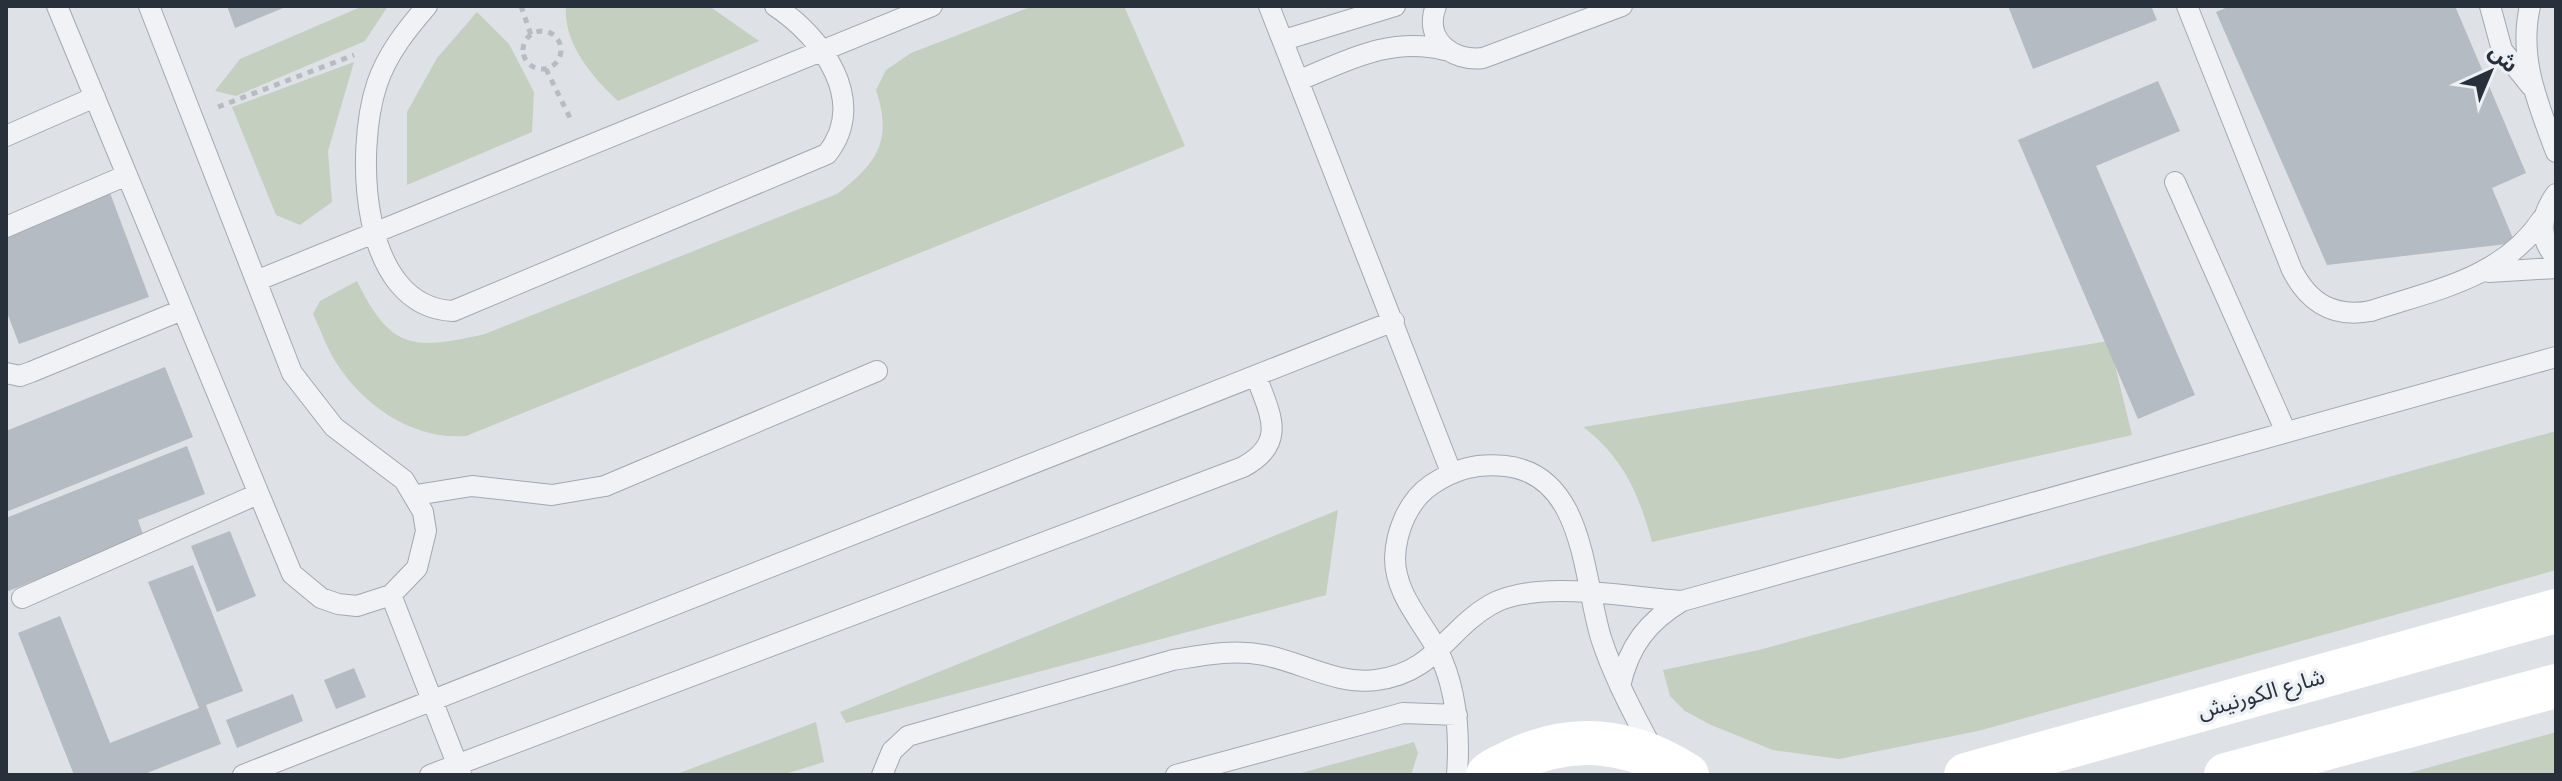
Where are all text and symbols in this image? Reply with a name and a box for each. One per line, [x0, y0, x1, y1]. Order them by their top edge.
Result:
north arrow [2450, 32, 2530, 112]
text: ش [2484, 39, 2523, 77]
street label: شارع الكورنيش [2195, 663, 2329, 727]

